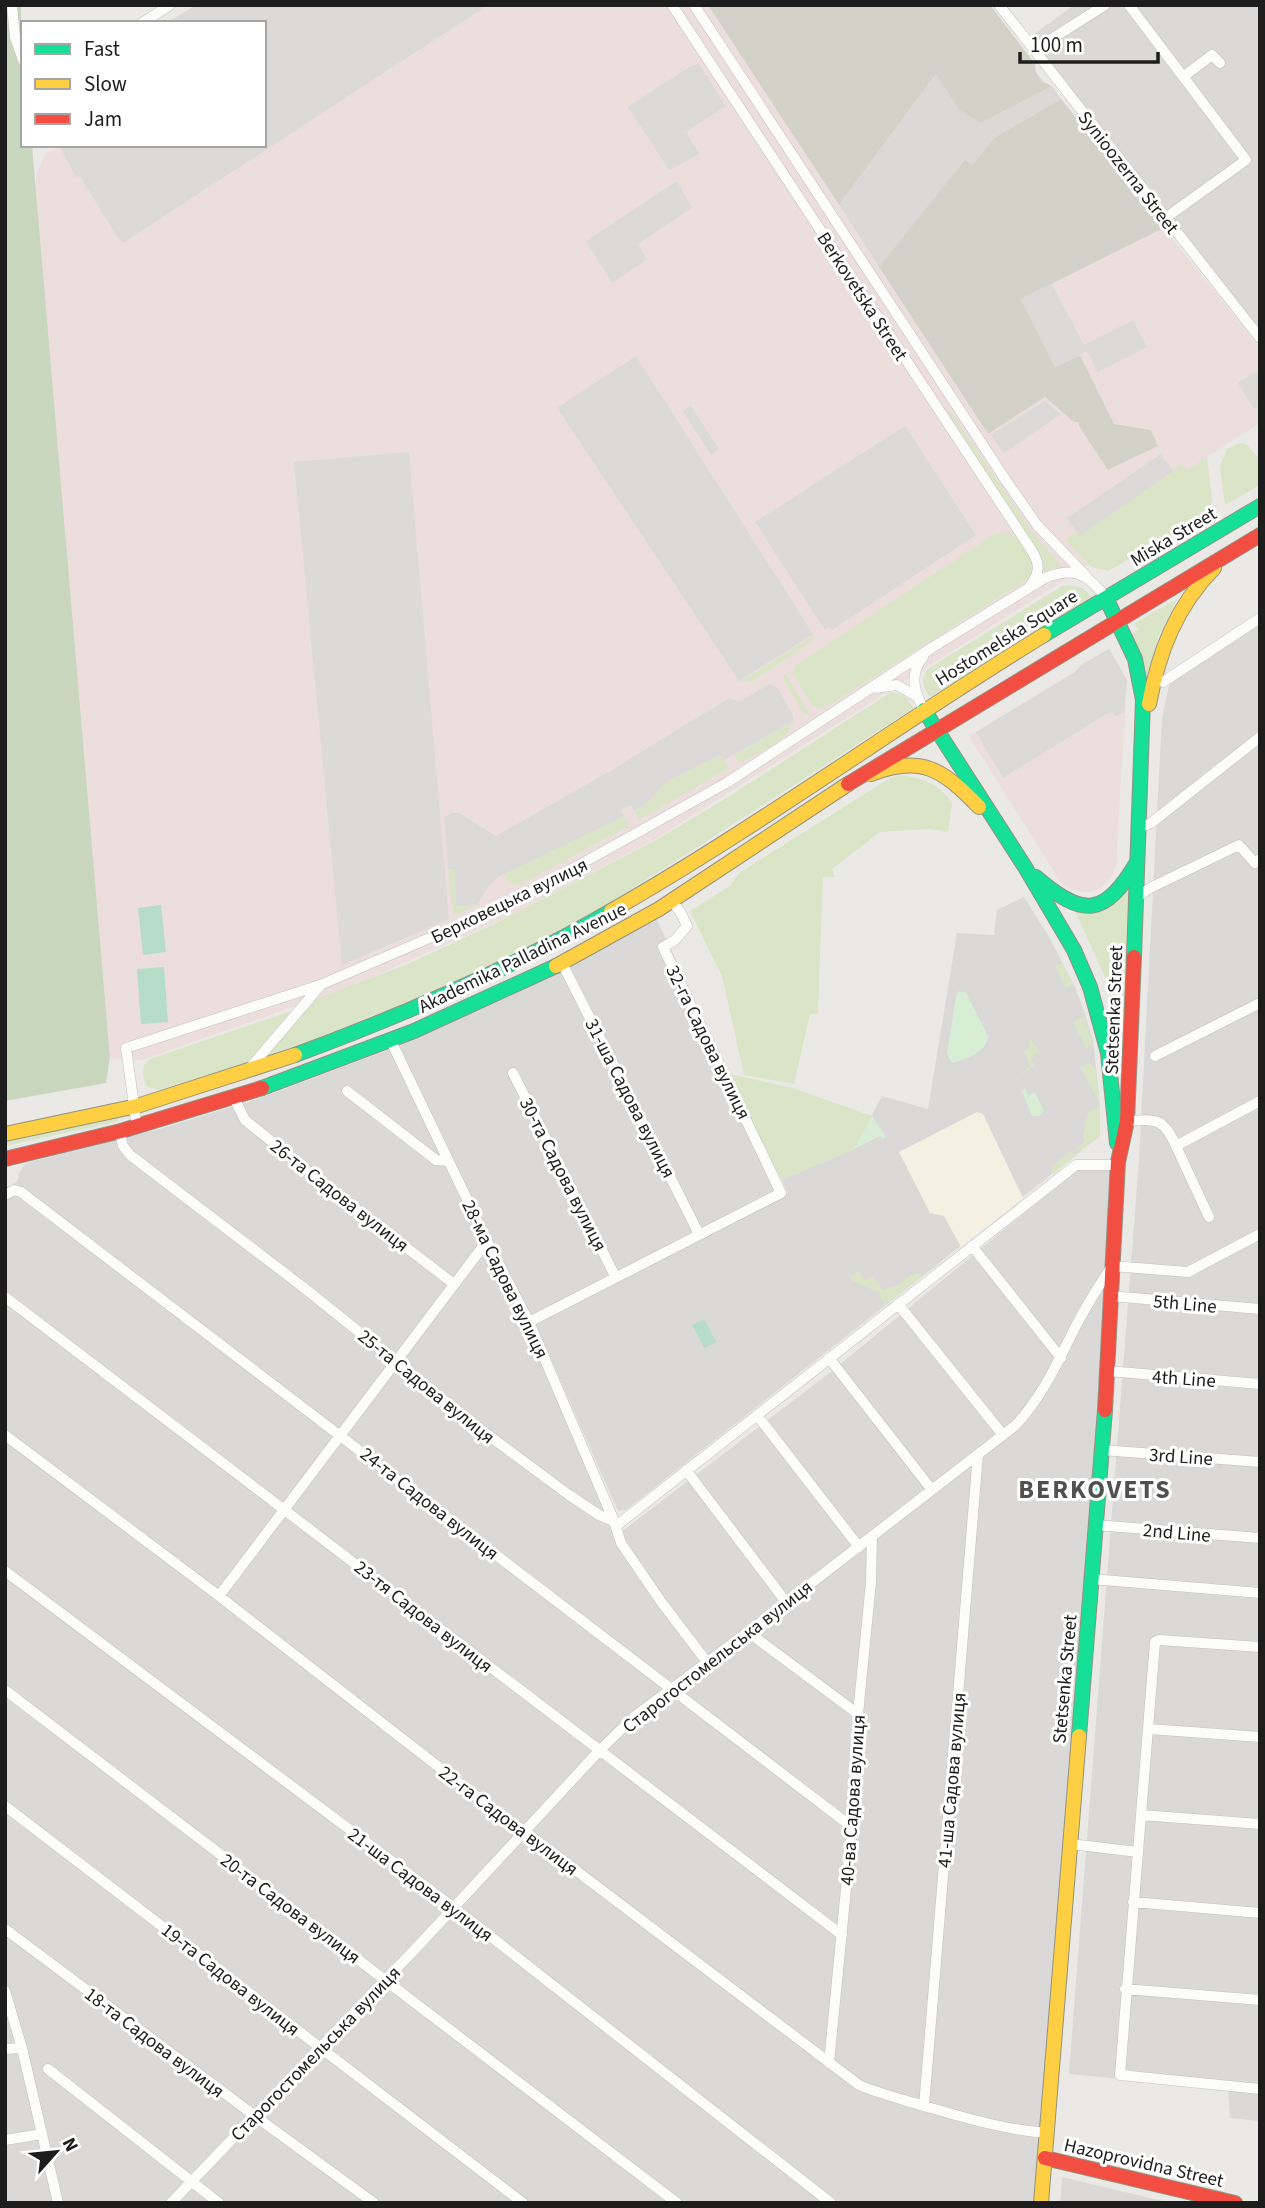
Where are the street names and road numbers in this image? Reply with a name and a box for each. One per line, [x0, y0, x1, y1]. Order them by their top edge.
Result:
street label: Synioozerna Street [1071, 106, 1185, 241]
street label: Berkovetska Street [810, 227, 914, 367]
street label: Miska Street [1125, 501, 1223, 574]
street label: Hostomelska Square [930, 583, 1083, 693]
street label: Берковецька вулиця [427, 852, 593, 951]
street label: Akademika Palladina Avenue [414, 896, 631, 1021]
street label: Stetsenka Street [1099, 944, 1130, 1075]
street label: 32-га Садова вулиця [659, 961, 757, 1124]
street label: 31-ша Садова вулиця [578, 1014, 682, 1183]
street label: 30-та Садова вулиця [512, 1093, 613, 1256]
street label: 26-та Садова вулиця [264, 1133, 414, 1259]
street label: 28-ма Садова вулиця [454, 1196, 555, 1364]
street label: 5th Line [1152, 1288, 1218, 1321]
street label: 25-та Садова вулиця [352, 1323, 500, 1451]
street label: 4th Line [1151, 1364, 1217, 1395]
street label: 24-та Садова вулиця [354, 1441, 504, 1567]
street label: 3rd Line [1148, 1442, 1214, 1473]
street label: 2nd Line [1142, 1517, 1212, 1550]
street label: 23-тя Садова вулиця [348, 1554, 498, 1680]
street label: Старогостомельська вулиця [617, 1574, 819, 1740]
street label: Stetsenka Street [1046, 1613, 1085, 1745]
street label: 41-ша Садова вулиця [931, 1691, 974, 1869]
street label: 40-ва Садова вулиця [834, 1714, 873, 1886]
street label: 22-га Садова вулиця [433, 1760, 584, 1883]
street label: 21-ша Садова вулиця [342, 1822, 498, 1949]
street label: 20-та Садова вулиця [214, 1847, 366, 1971]
street label: 19-та Садова вулиця [155, 1917, 305, 2043]
street label: Старогостомельська вулиця [225, 1960, 407, 2148]
street label: 18-та Садова вулиця [78, 1981, 230, 2105]
street label: Hazoprovidna Street [1061, 2132, 1227, 2195]

